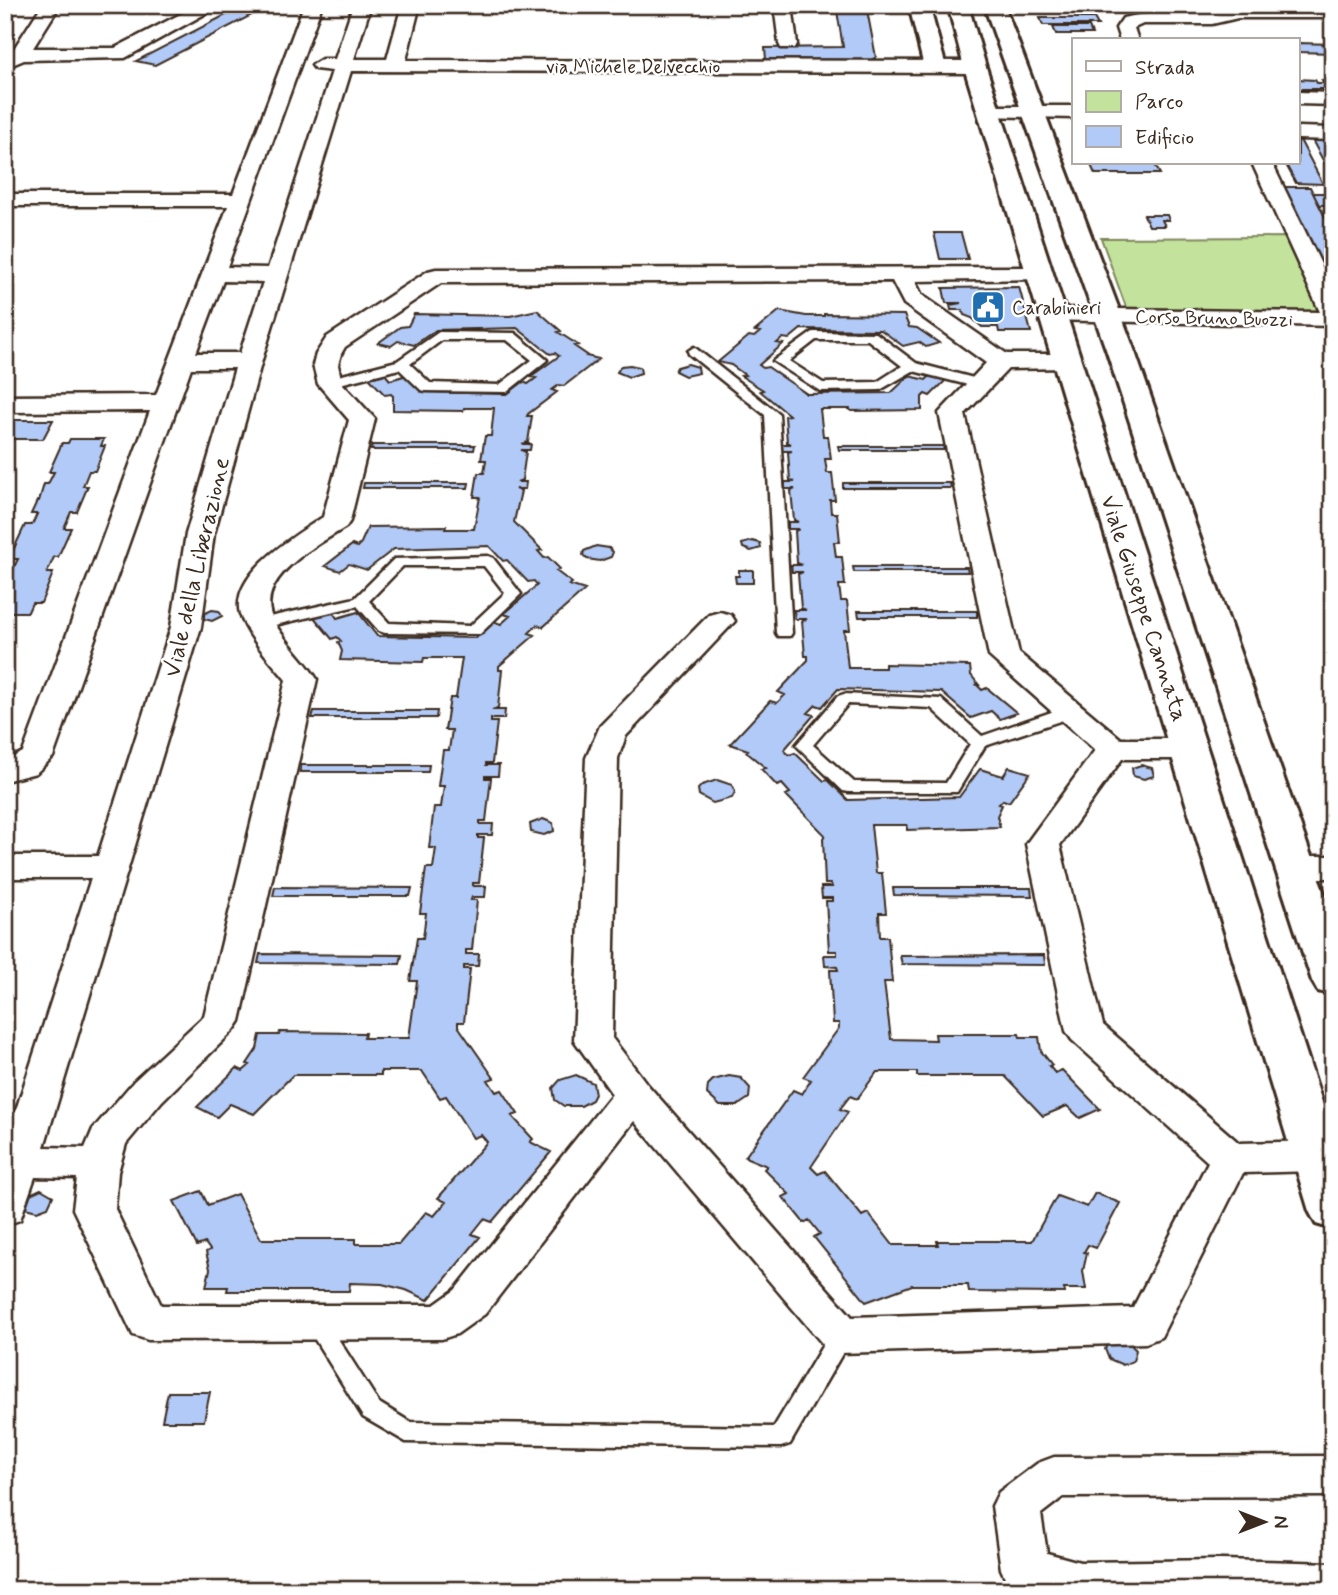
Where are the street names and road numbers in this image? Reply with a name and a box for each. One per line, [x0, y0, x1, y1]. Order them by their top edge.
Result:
street label: via Michele Delvecchio [546, 55, 720, 80]
street label: Corso Bruno Buozzi [1135, 305, 1293, 332]
street label: Viale della Liberazione [158, 455, 238, 680]
street label: Viale Giuseppe Cannata [1092, 492, 1194, 725]

